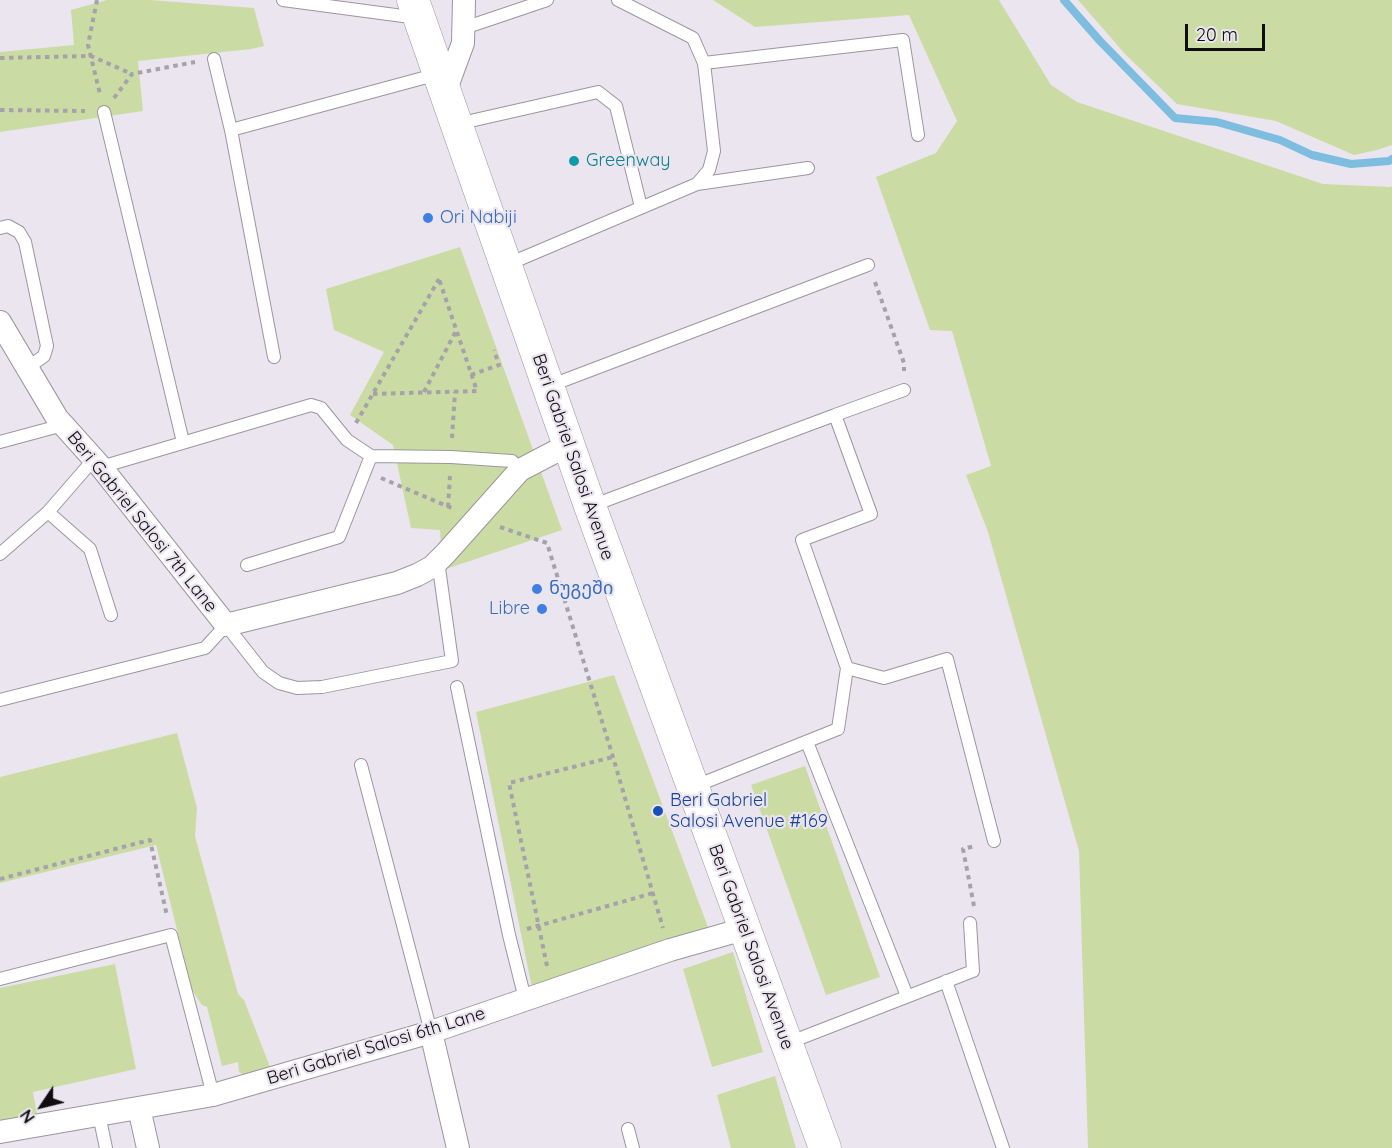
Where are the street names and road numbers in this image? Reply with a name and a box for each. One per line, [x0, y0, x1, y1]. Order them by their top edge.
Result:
street label: Beri Gabriel Salosi Avenue [528, 351, 618, 563]
street label: Beri Gabriel Salosi 7th Lane [62, 427, 222, 617]
street label: Beri Gabriel Salosi Avenue [704, 841, 798, 1053]
street label: Beri Gabriel Salosi 6th Lane [264, 1002, 488, 1090]

